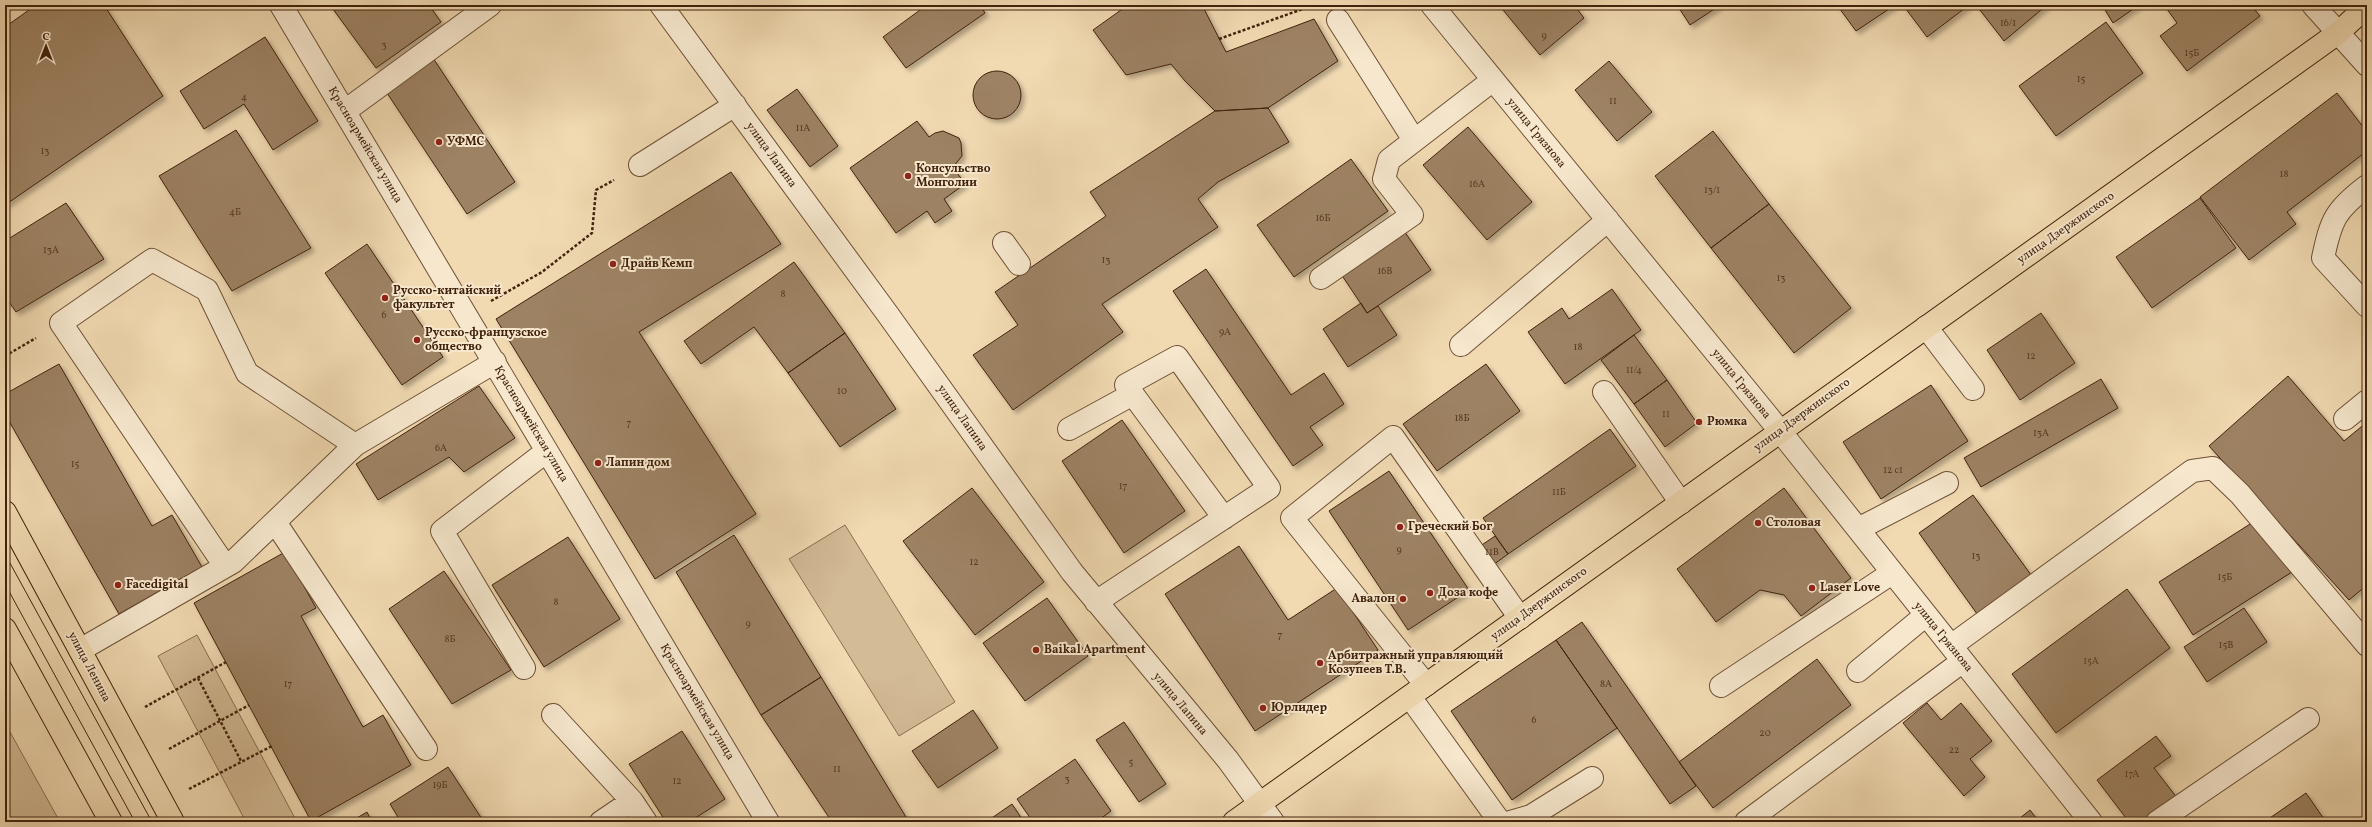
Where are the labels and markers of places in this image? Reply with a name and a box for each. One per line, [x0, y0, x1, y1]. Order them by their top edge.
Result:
place label: УФМС [447, 134, 485, 150]
marker: УФМС [434, 137, 444, 147]
place label: Консульство Монголии [916, 161, 991, 191]
marker: Консульство Монголии [903, 171, 913, 181]
place label: Драйв Кемп [621, 256, 693, 272]
marker: Драйв Кемп [608, 259, 618, 269]
place label: Русско-китайский факультет [393, 283, 501, 313]
marker: Русско-китайский факультет [380, 293, 390, 303]
place label: Русско-французское общество [425, 325, 547, 355]
marker: Русско-французское общество [412, 335, 422, 345]
place label: Рюмка [1707, 414, 1748, 430]
marker: Рюмка [1694, 417, 1704, 427]
place label: Лапин дом [606, 455, 670, 471]
marker: Лапин дом [593, 458, 603, 468]
place label: Столовая [1766, 515, 1821, 531]
marker: Столовая [1753, 518, 1763, 528]
place label: Греческий Бог [1408, 519, 1492, 535]
marker: Греческий Бог [1395, 522, 1405, 532]
place label: Facedigital [126, 577, 188, 593]
marker: Facedigital [113, 580, 123, 590]
place label: Laser Love [1820, 580, 1880, 596]
marker: Laser Love [1807, 583, 1817, 593]
place label: Доза кофе [1438, 585, 1498, 601]
marker: Доза кофе [1425, 588, 1435, 598]
place label: Авалон [1351, 591, 1395, 607]
marker: Авалон [1398, 594, 1408, 604]
place label: Baikal Apartment [1044, 642, 1146, 658]
marker: Baikal Apartment [1031, 645, 1041, 655]
place label: Арбитражный управляющий Козупеев Т.В. [1328, 648, 1503, 678]
marker: Арбитражный управляющий Козупеев Т.В. [1315, 658, 1325, 668]
place label: Юрлидер [1271, 700, 1327, 716]
marker: Юрлидер [1258, 703, 1268, 713]

